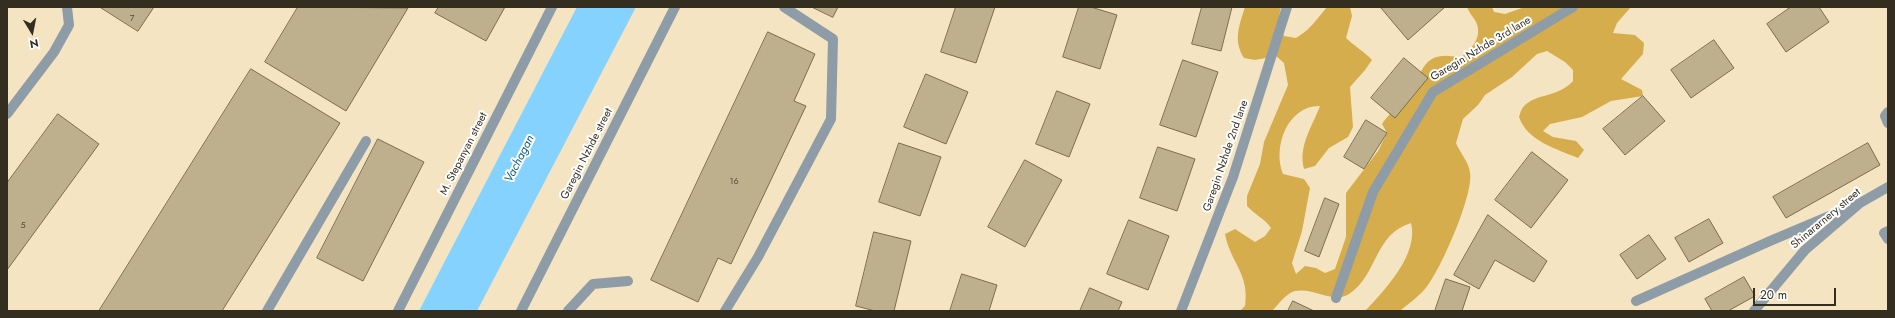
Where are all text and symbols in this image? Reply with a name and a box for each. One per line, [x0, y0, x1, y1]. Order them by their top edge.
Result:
north arrow [12, 12, 52, 52]
house number: 7 [130, 14, 134, 24]
street label: Garegin Nzhde 3rd lane [1429, 14, 1533, 84]
text: N [28, 35, 40, 52]
street label: Garegin Nzhde 2nd lane [1201, 99, 1251, 213]
street label: Garegin Nzhde street [558, 106, 616, 202]
street label: M. Stepanyan street [437, 110, 491, 198]
water label: Vachagan [502, 133, 538, 185]
house number: 16 [729, 177, 739, 187]
street label: Shinararnery street [1788, 186, 1864, 252]
house number: 5 [20, 221, 26, 231]
scale bar [1755, 280, 1838, 306]
text: 20 m [1760, 286, 1787, 304]

